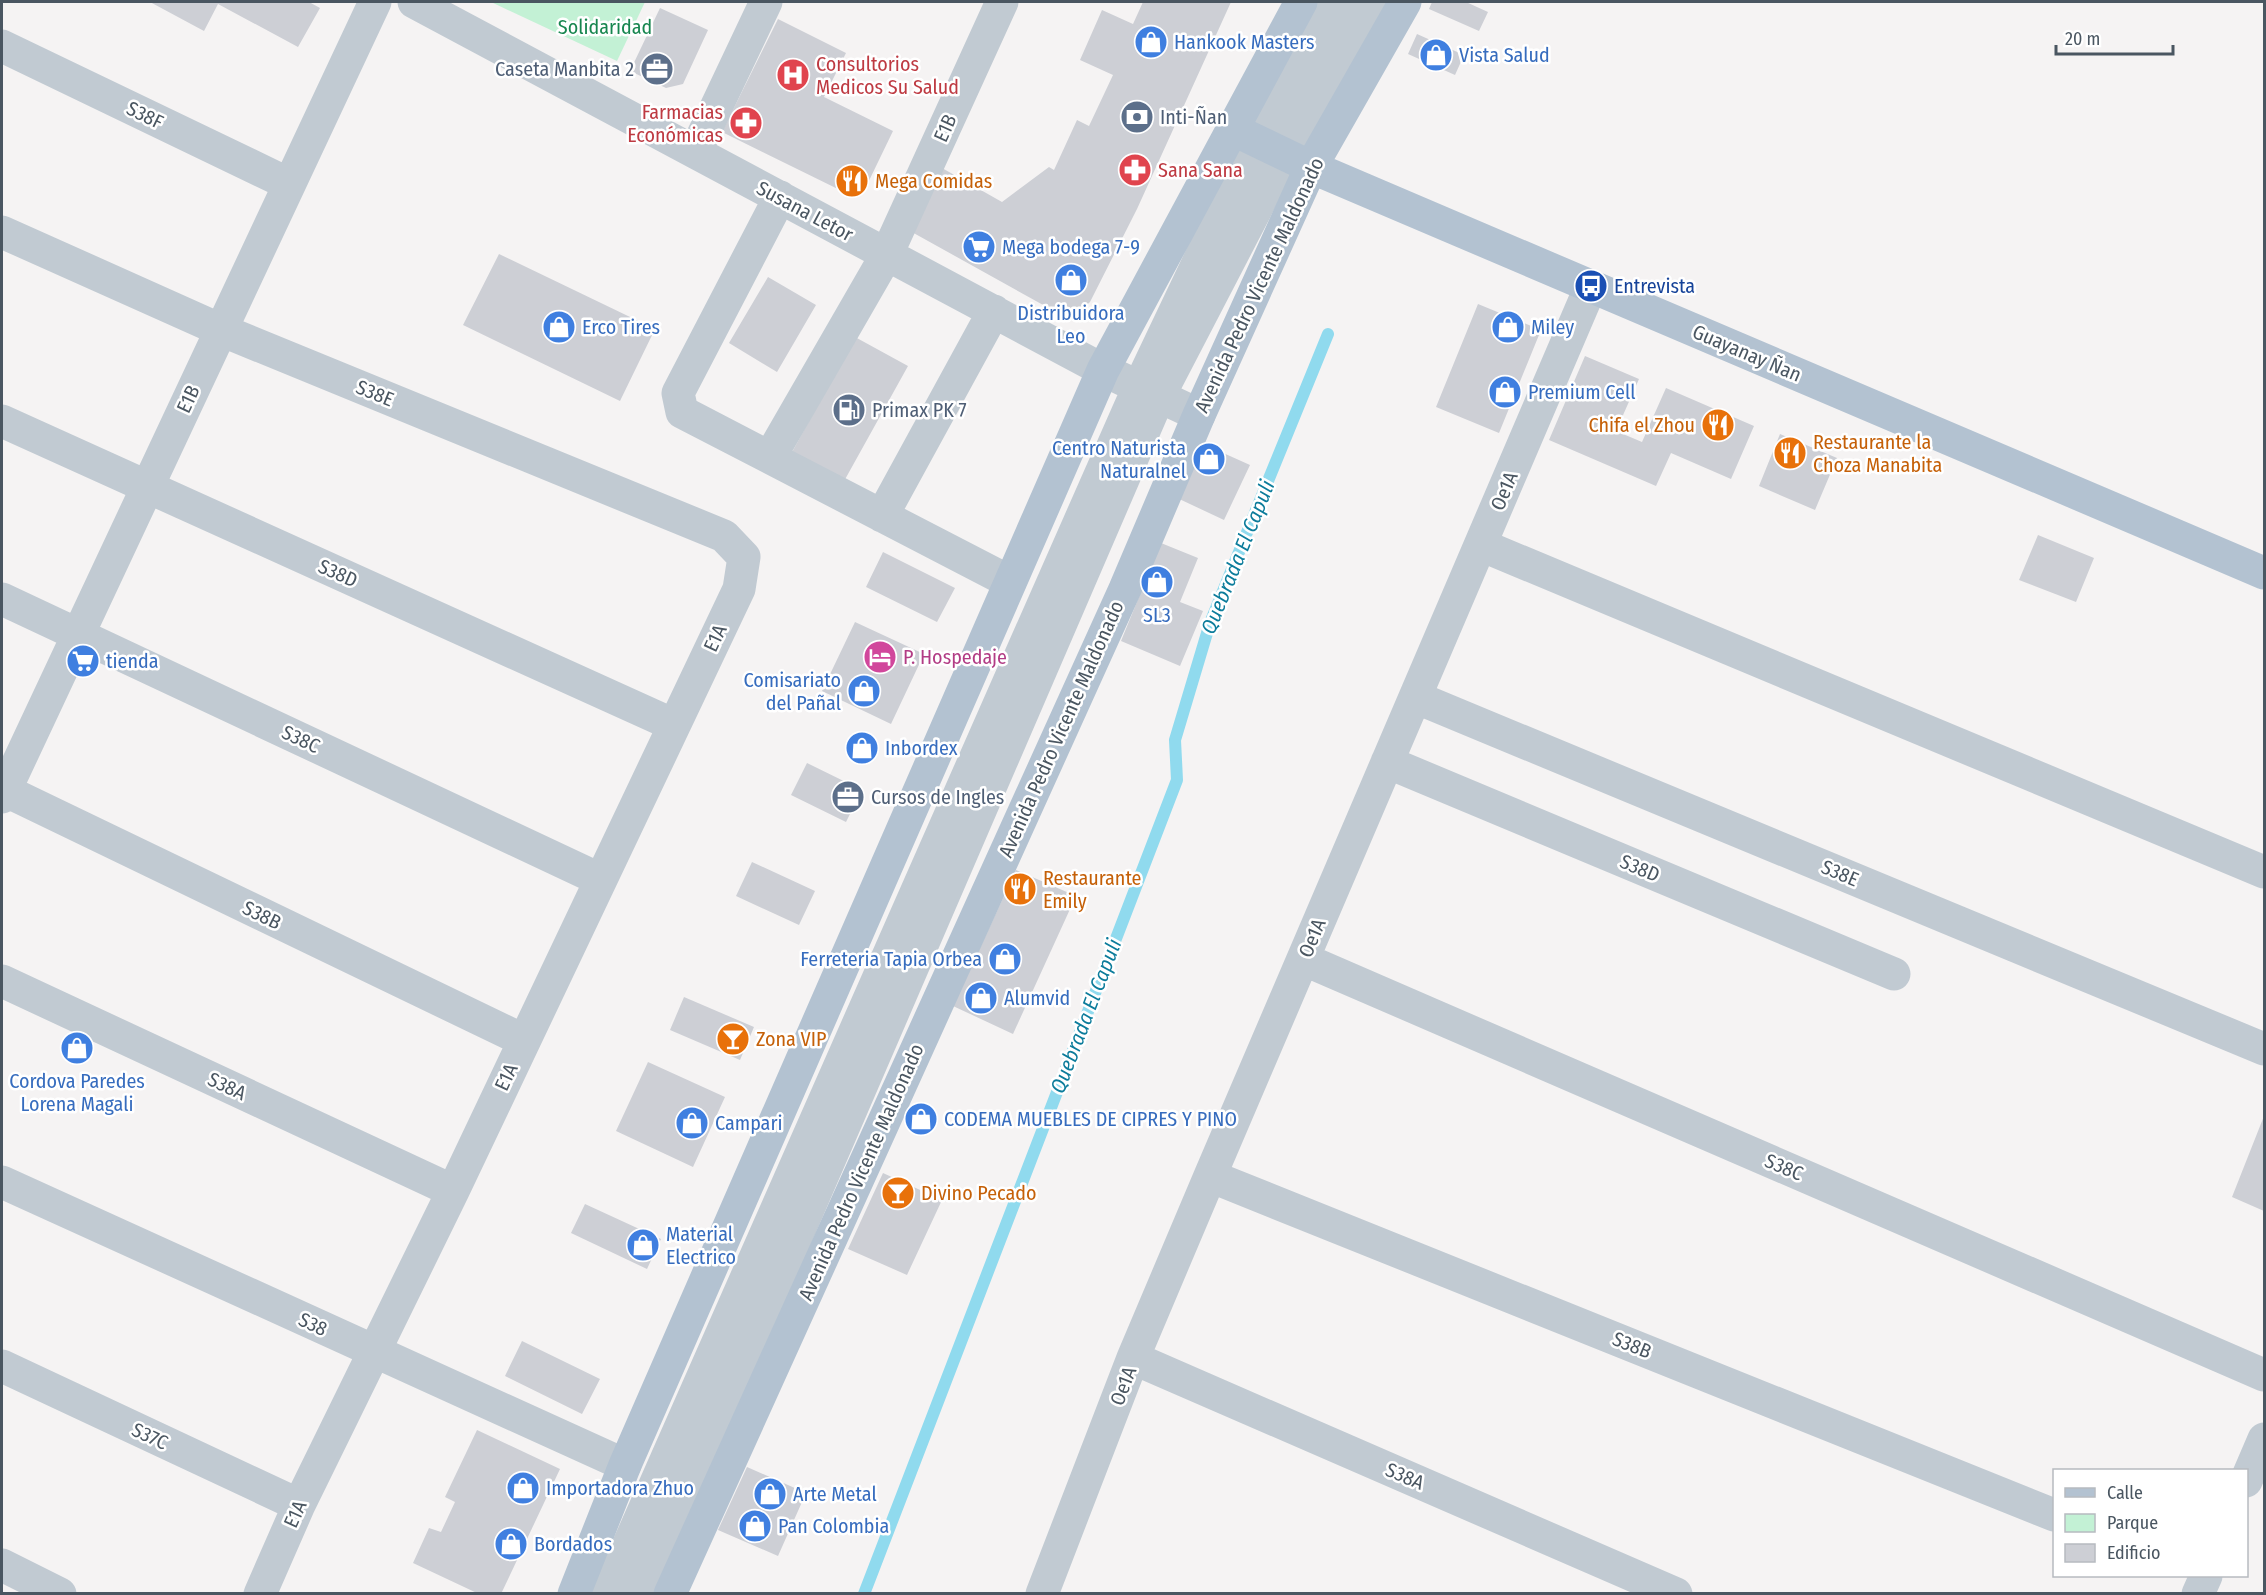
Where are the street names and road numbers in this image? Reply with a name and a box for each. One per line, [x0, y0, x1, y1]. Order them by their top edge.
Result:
street label: S38F [123, 96, 167, 134]
street label: E1B [928, 110, 962, 146]
street label: Avenida Pedro Vicente Maldonado [1189, 154, 1329, 416]
street label: Susana Letor [753, 176, 857, 246]
street label: Guayanay Ñan [1689, 319, 1805, 387]
street label: S38E [353, 375, 397, 411]
street label: E1B [171, 381, 205, 417]
street label: Oe1A [1485, 468, 1523, 514]
street label: S38D [315, 554, 361, 592]
street label: Avenida Pedro Vicente Maldonado [993, 597, 1129, 861]
street label: E1A [698, 620, 732, 655]
street label: S38C [278, 720, 324, 758]
street label: S38D [1617, 849, 1663, 887]
street label: S38E [1818, 854, 1862, 892]
street label: S38B [239, 895, 285, 935]
street label: Oe1A [1293, 915, 1331, 961]
street label: Avenida Pedro Vicente Maldonado [793, 1040, 929, 1304]
street label: E1A [489, 1059, 523, 1094]
street label: S38A [204, 1067, 250, 1105]
street label: S38C [1761, 1148, 1807, 1186]
street label: S38 [295, 1307, 331, 1341]
street label: S38B [1609, 1326, 1655, 1364]
street label: Oe1A [1105, 1363, 1141, 1409]
street label: S37C [128, 1417, 172, 1455]
street label: S38A [1382, 1457, 1428, 1495]
street label: E1A [278, 1496, 312, 1531]

